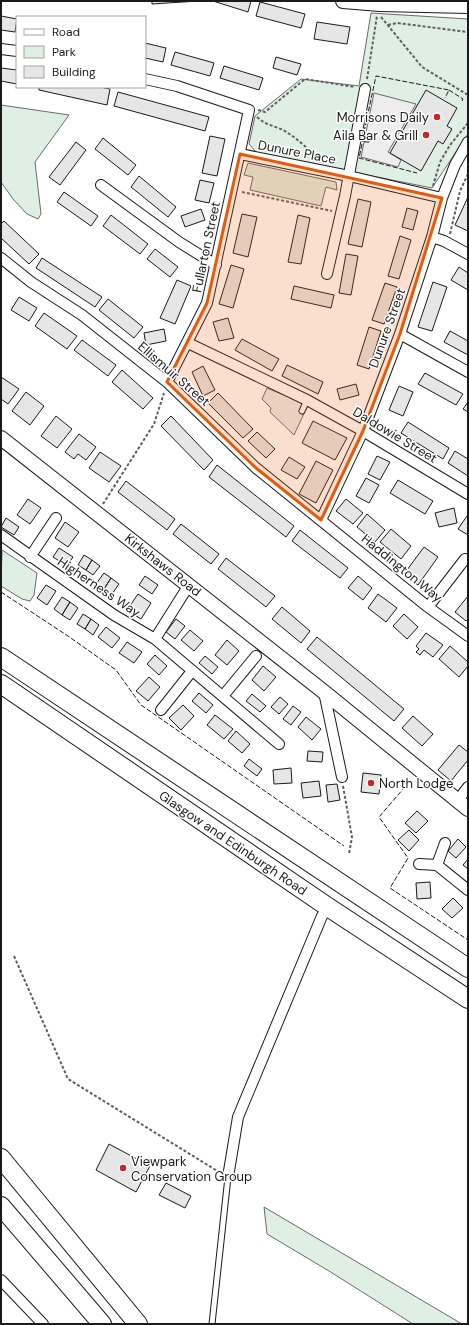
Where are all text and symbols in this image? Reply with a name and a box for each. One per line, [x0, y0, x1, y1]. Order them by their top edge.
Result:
legend [16, 16, 146, 88]
text: Road [52, 24, 80, 40]
text: Park [52, 44, 76, 60]
text: Building [52, 64, 96, 80]
place label: Morrisons Daily [337, 109, 429, 126]
marker: Morrisons Daily [432, 112, 442, 122]
place label: Aila Bar & Grill [333, 127, 418, 144]
marker: Aila Bar & Grill [421, 130, 431, 140]
street label: Dunure Place [257, 136, 337, 168]
street label: Fullarton Street [188, 200, 224, 294]
street label: Dunure Street [365, 286, 409, 370]
street label: Ellismuir Street [134, 338, 214, 410]
street label: Daldowie Street [350, 403, 440, 467]
street label: Kirkshaws Road [121, 530, 205, 600]
street label: Haddington Way [358, 530, 446, 606]
street label: Higherness Way [54, 553, 144, 621]
place label: North Lodge [379, 775, 453, 792]
marker: North Lodge [366, 778, 376, 788]
street label: Glasgow and Edinburgh Road [156, 787, 310, 899]
place label: Viewpark Conservation Group [131, 1153, 252, 1185]
marker: Viewpark Conservation Group [118, 1163, 128, 1173]

